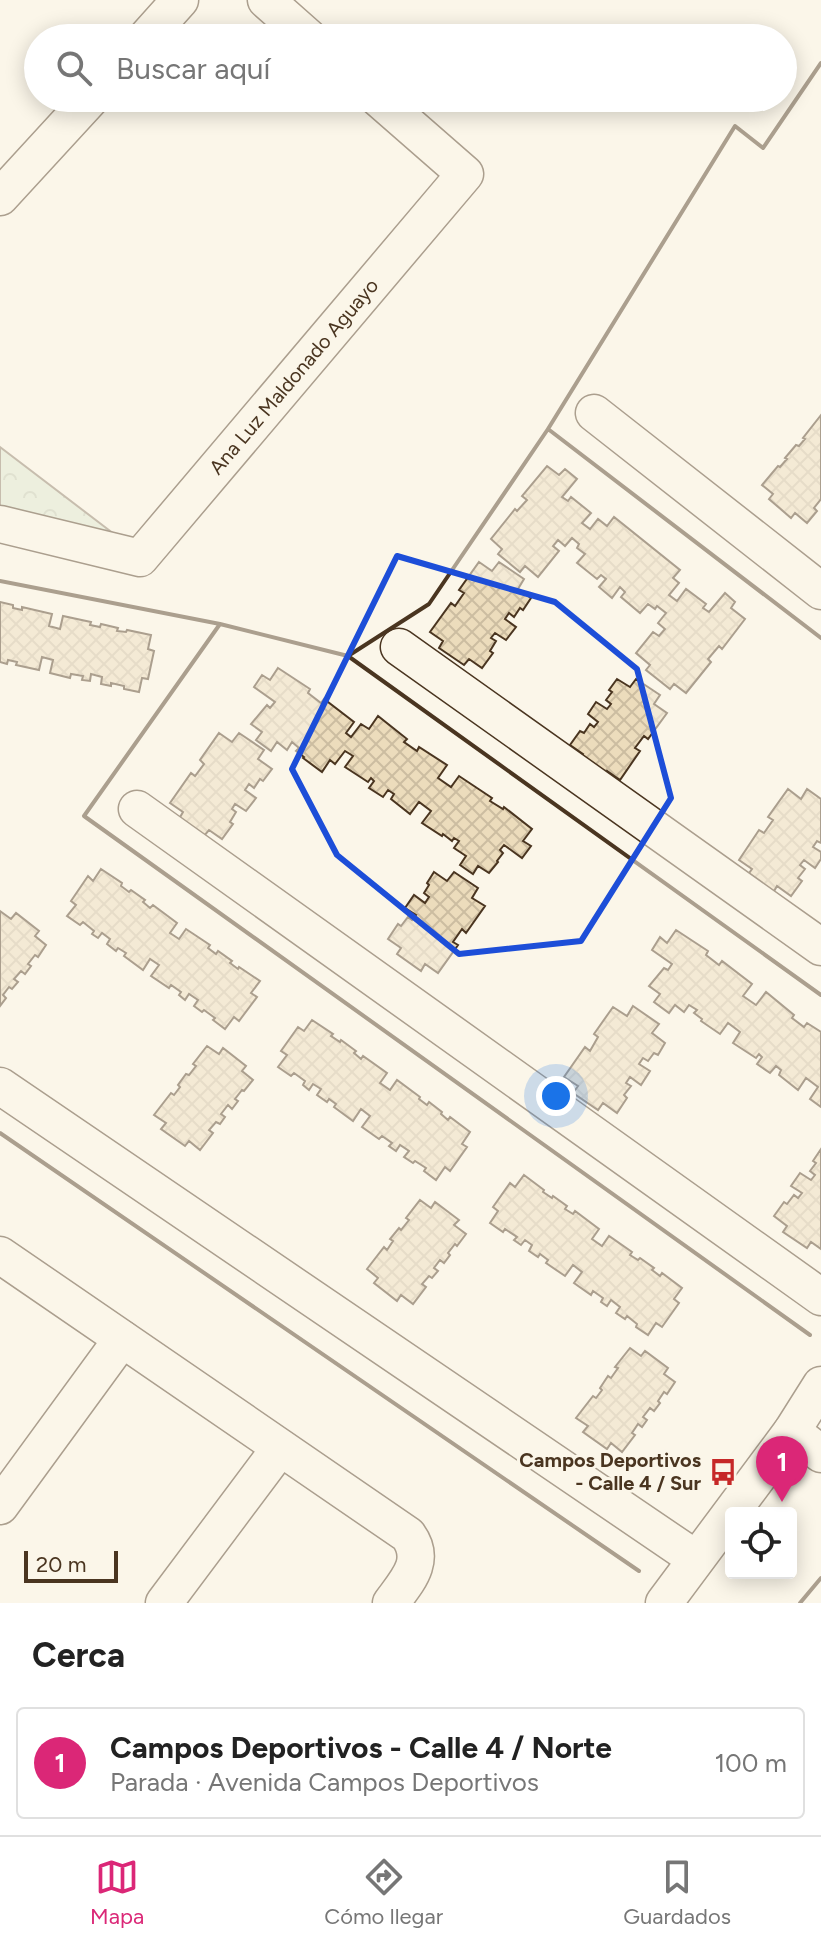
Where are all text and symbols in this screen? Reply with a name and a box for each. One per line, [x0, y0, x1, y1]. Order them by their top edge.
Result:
search box [24, 24, 797, 112]
icon: search [52, 46, 96, 90]
text: Buscar aquí [116, 50, 270, 87]
street label: Ana Luz Maldonado Aguayo [204, 274, 383, 479]
your location [536, 1076, 576, 1116]
pin: 1 [756, 1436, 808, 1502]
place label: Campos Deportivos - Calle 4 / Sur [519, 1448, 701, 1495]
bus stop icon: Campos Deportivos - Calle 4 / Sur [708, 1457, 738, 1487]
map controls [725, 1507, 797, 1579]
button: locate [725, 1507, 797, 1579]
scale bar [24, 1547, 118, 1583]
text: 20 m [36, 1551, 87, 1578]
text: Cerca [32, 1635, 125, 1676]
text: Campos Deportivos - Calle 4 / Norte [110, 1729, 612, 1766]
text: 1 [55, 1747, 65, 1779]
text: 100 m [714, 1747, 787, 1779]
text: Parada · Avenida Campos Deportivos [110, 1766, 539, 1798]
tab: Mapa [90, 1855, 144, 1930]
tab: Cómo llegar [324, 1855, 443, 1930]
tab: Guardados [623, 1855, 731, 1930]

